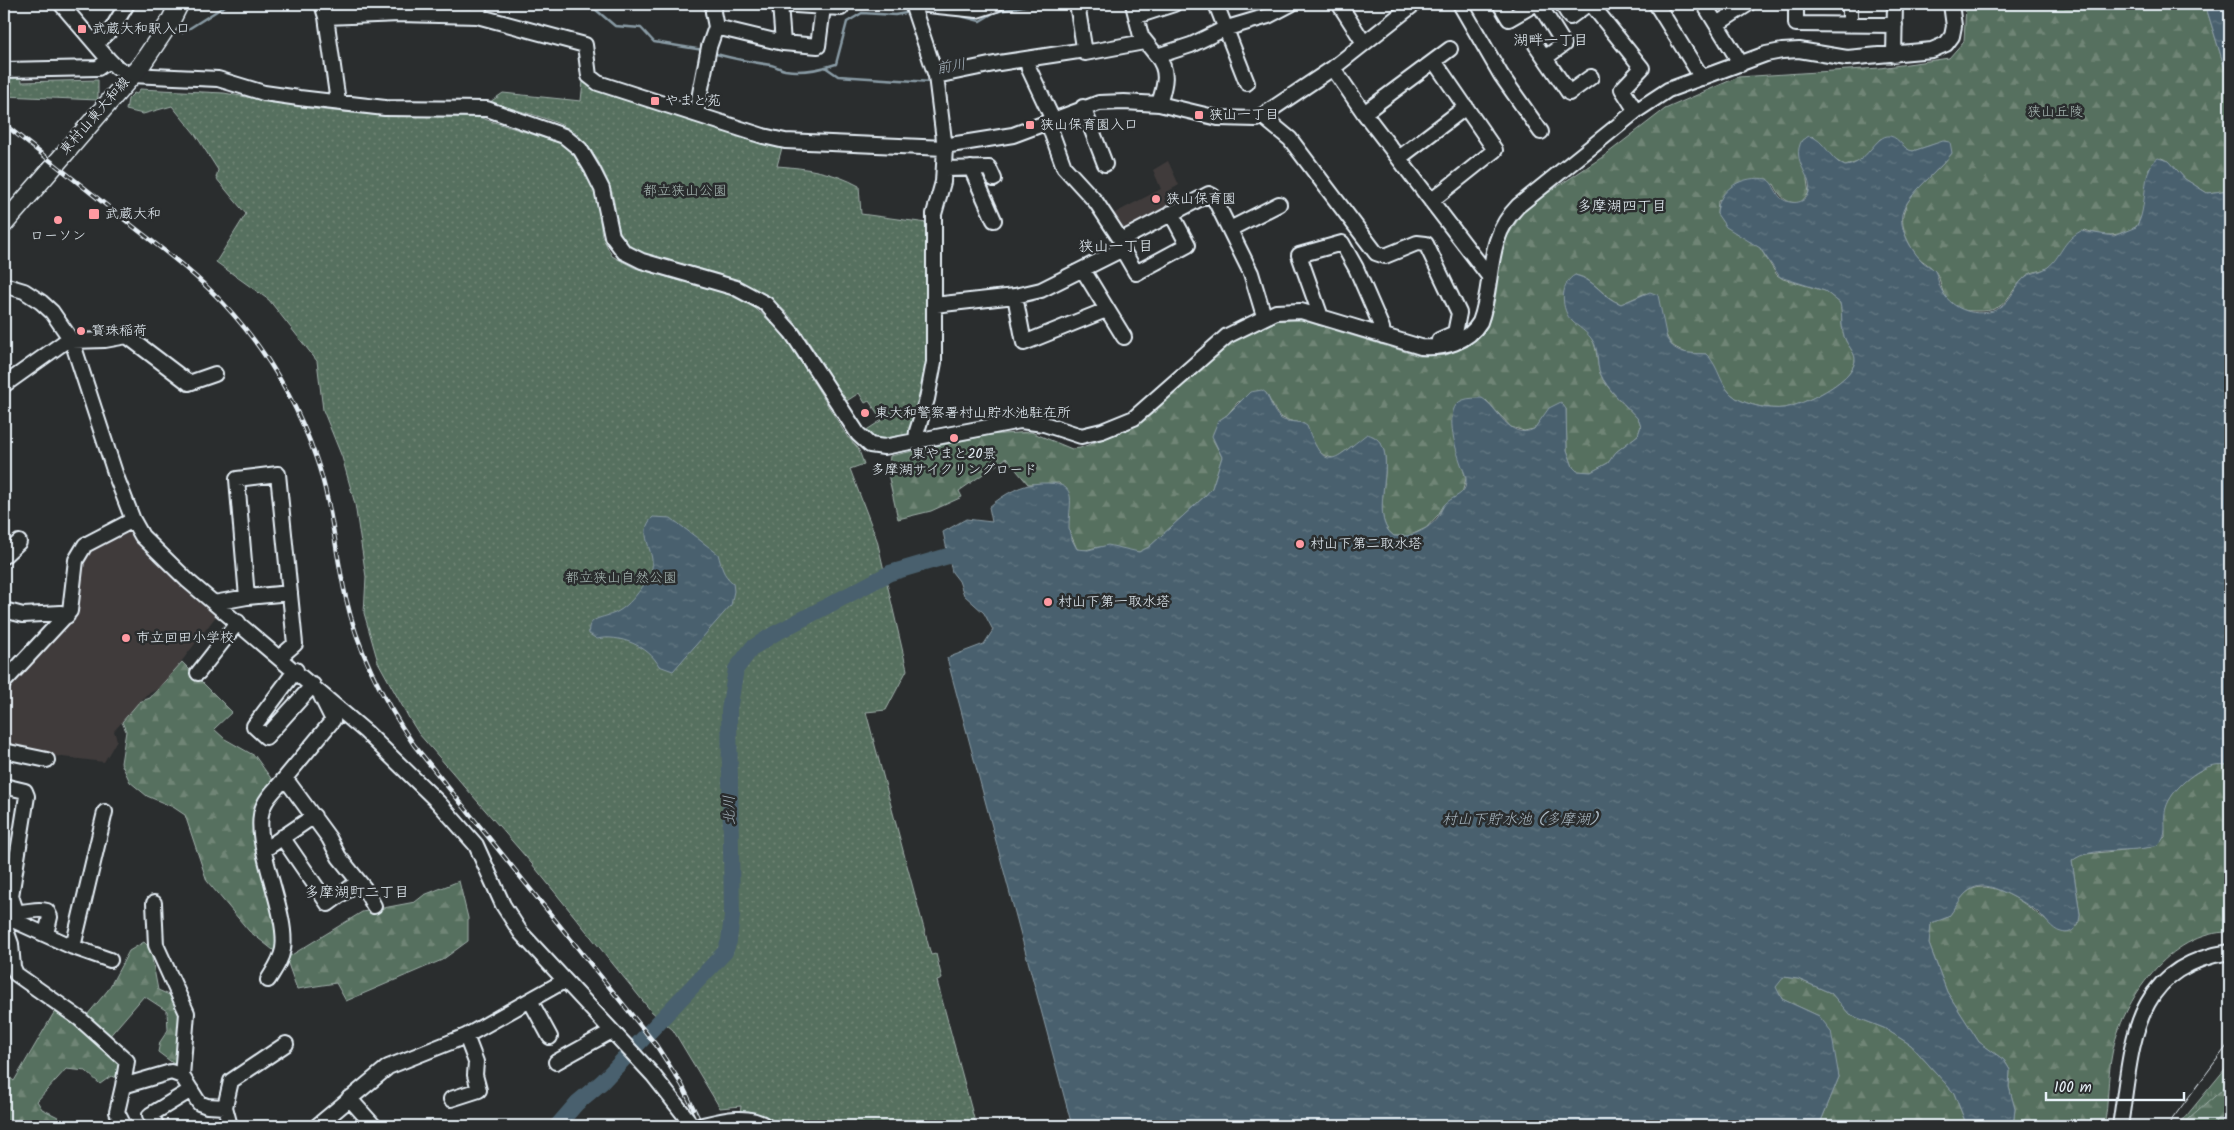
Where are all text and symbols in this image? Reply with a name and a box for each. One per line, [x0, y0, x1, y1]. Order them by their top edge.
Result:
place label: 武蔵大和駅入口 [92, 18, 190, 40]
marker: 武蔵大和駅入口 [76, 23, 88, 35]
district label: 湖畔一丁目 [1513, 29, 1589, 53]
water label: 前川 [934, 53, 968, 81]
street label: 東村山東大和線 [55, 72, 135, 160]
place label: やまと苑 [665, 90, 721, 112]
marker: やまと苑 [649, 95, 661, 107]
park label: 狭山丘陵 [2027, 101, 2083, 123]
place label: 狭山一丁目 [1209, 104, 1279, 126]
marker: 狭山一丁目 [1193, 109, 1205, 121]
place label: 狭山保育園入口 [1040, 114, 1138, 136]
marker: 狭山保育園入口 [1024, 119, 1036, 131]
park label: 都立狭山公園 [643, 180, 727, 202]
place label: 狭山保育園 [1166, 188, 1236, 210]
marker: 狭山保育園 [1150, 193, 1162, 205]
district label: 多摩湖四丁目 [1577, 195, 1667, 219]
place label: 武蔵大和 [105, 203, 161, 225]
marker: 武蔵大和 [87, 207, 101, 221]
marker: ローソン [52, 214, 64, 226]
place label: ローソン [30, 225, 86, 247]
district label: 狭山一丁目 [1078, 235, 1154, 259]
place label: 寳珠稲荷 [91, 320, 147, 342]
marker: 寳珠稲荷 [75, 325, 87, 337]
place label: 東大和警察署村山貯水池駐在所 [875, 402, 1071, 424]
marker: 東大和警察署村山貯水池駐在所 [859, 407, 871, 419]
marker: 東やまと20景 多摩湖サイクリングロード [948, 432, 960, 444]
place label: 東やまと20景 多摩湖サイクリングロード [871, 443, 1037, 481]
place label: 村山下第二取水塔 [1310, 533, 1422, 555]
marker: 村山下第二取水塔 [1294, 538, 1306, 550]
park label: 都立狭山自然公園 [565, 567, 677, 589]
place label: 村山下第一取水塔 [1058, 591, 1170, 613]
marker: 村山下第一取水塔 [1042, 596, 1054, 608]
place label: 市立回田小学校 [136, 627, 234, 649]
marker: 市立回田小学校 [120, 632, 132, 644]
water label: 北川 [718, 795, 742, 825]
water label: 村山下貯水池 (多摩湖) [1442, 808, 1599, 832]
district label: 多摩湖町二丁目 [304, 881, 410, 905]
scale bar [2046, 1070, 2184, 1102]
text: 100 m [2054, 1076, 2092, 1100]

